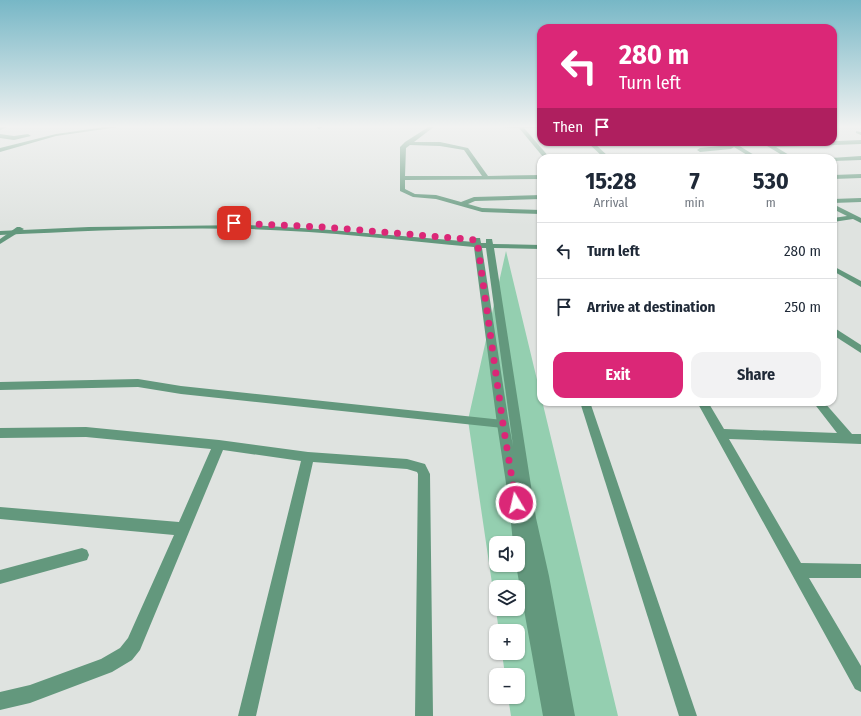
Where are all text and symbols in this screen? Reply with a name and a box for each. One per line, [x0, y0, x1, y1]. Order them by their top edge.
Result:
text: 280 m [619, 38, 689, 71]
icon: left [553, 40, 605, 92]
text: Turn left [619, 72, 681, 94]
icon: arrive [591, 116, 613, 138]
text: Then [553, 118, 583, 136]
text: 15:28 [585, 167, 636, 195]
text: 7 [689, 167, 700, 195]
text: 530 [753, 167, 789, 195]
text: Arrival [594, 195, 628, 210]
text: min [685, 195, 705, 210]
text: m [766, 195, 776, 210]
pin [217, 206, 251, 240]
icon: arrive [223, 212, 245, 234]
icon: left [553, 240, 575, 262]
text: Turn left [587, 242, 640, 260]
text: 280 m [784, 242, 821, 260]
icon: arrive [553, 296, 575, 318]
text: Arrive at destination [587, 298, 715, 316]
text: 250 m [785, 298, 821, 316]
button: Exit [553, 352, 683, 398]
button: Share [691, 352, 821, 398]
position arrow [495, 482, 537, 524]
map controls [489, 536, 525, 704]
button: sound [489, 536, 525, 572]
button: layers [489, 580, 525, 616]
button: + [489, 624, 525, 660]
button: − [489, 668, 525, 704]

